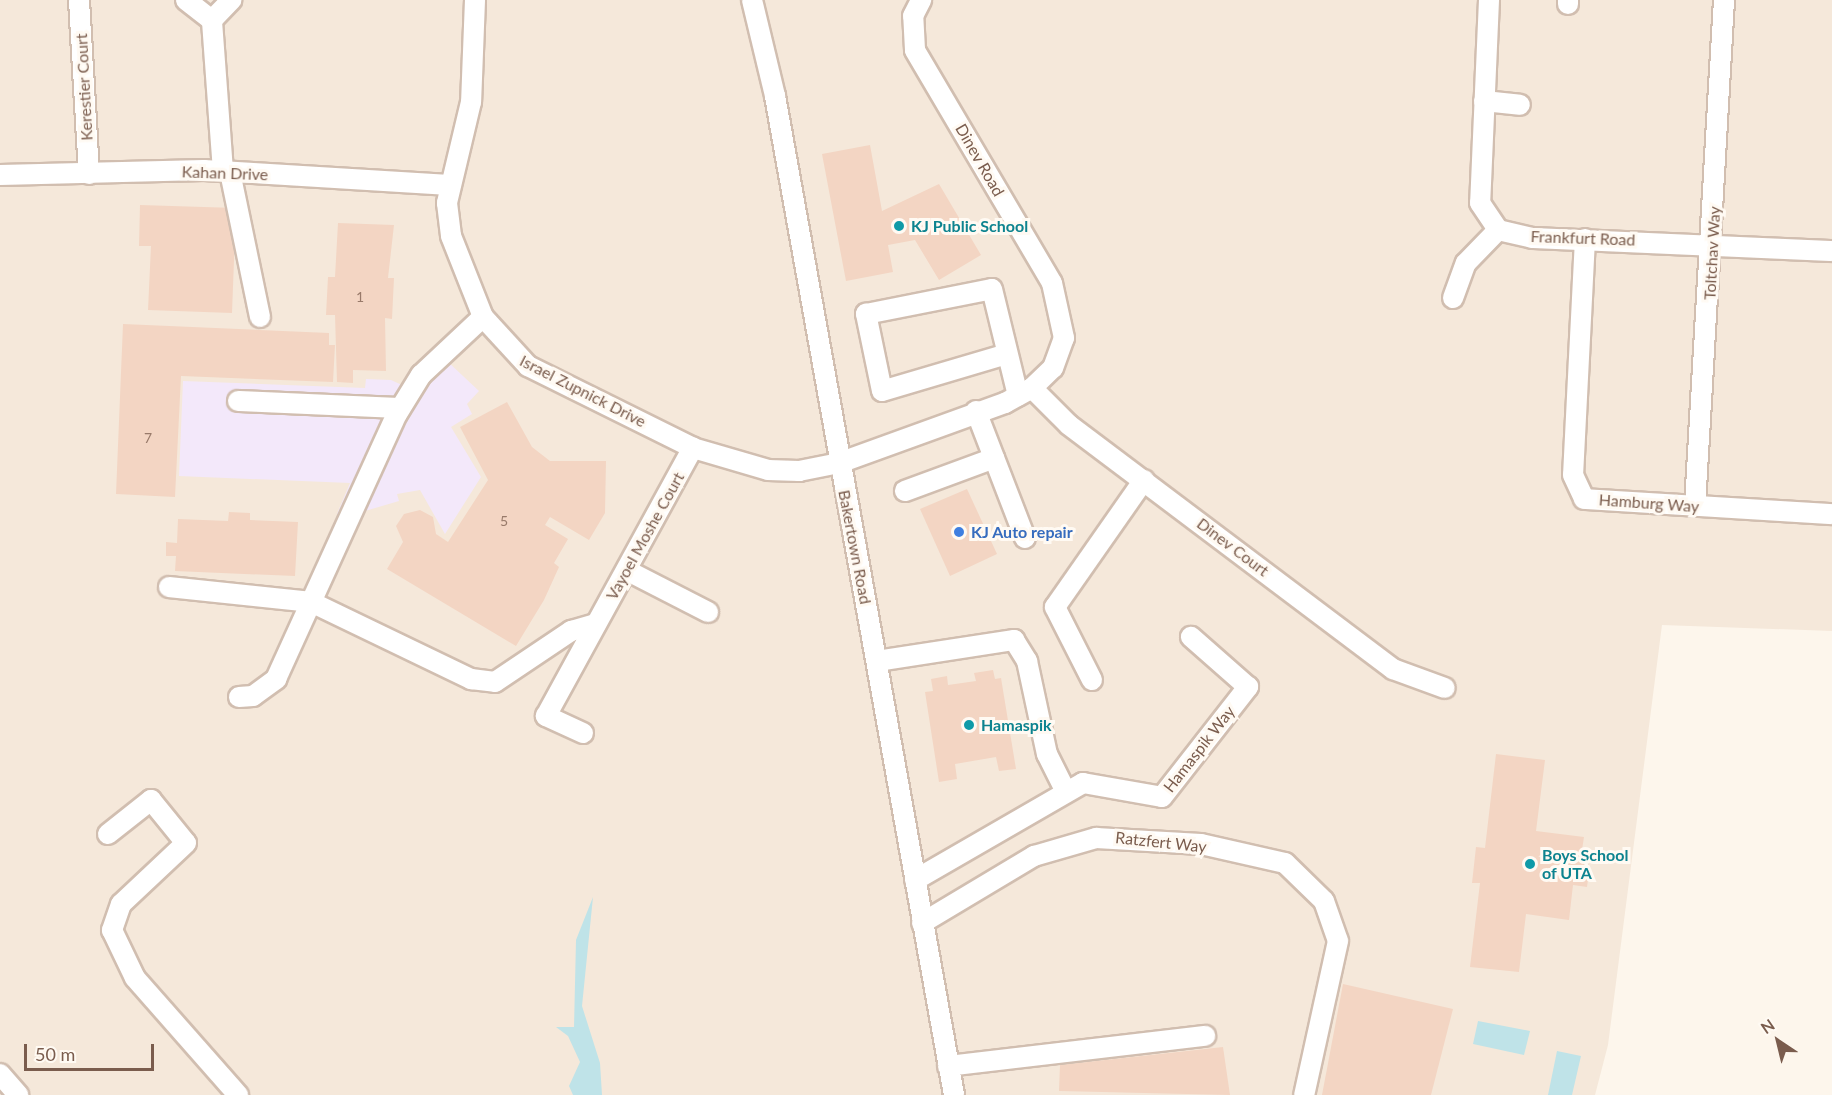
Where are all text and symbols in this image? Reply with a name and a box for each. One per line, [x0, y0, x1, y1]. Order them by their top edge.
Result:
street label: Kerestier Court [72, 33, 96, 141]
street label: Dinev Road [951, 120, 1009, 200]
street label: Kahan Drive [181, 162, 269, 184]
street label: Toltchav Way [1700, 205, 1724, 301]
place label: KJ Public School [911, 216, 1028, 236]
marker: KJ Public School [892, 219, 906, 233]
street label: Frankfurt Road [1530, 227, 1636, 249]
house number: 1 [356, 289, 364, 305]
street label: Israel Zupnick Drive [517, 351, 649, 431]
house number: 7 [144, 430, 152, 446]
street label: Vayoel Moshe Court [602, 469, 688, 603]
street label: Bakertown Road [835, 488, 875, 606]
street label: Hamburg Way [1598, 490, 1700, 516]
house number: 5 [500, 513, 508, 529]
street label: Dinev Court [1193, 514, 1273, 580]
place label: KJ Auto repair [971, 522, 1073, 542]
marker: KJ Auto repair [952, 525, 966, 539]
street label: Hamaspik Way [1159, 702, 1239, 796]
place label: Hamaspik [981, 715, 1051, 735]
marker: Hamaspik [962, 718, 976, 732]
street label: Ratzfert Way [1114, 828, 1208, 856]
place label: Boys School of UTA [1542, 845, 1628, 883]
marker: Boys School of UTA [1523, 857, 1537, 871]
north arrow [1748, 1011, 1808, 1071]
text: N [1757, 1015, 1778, 1037]
scale bar [27, 1032, 158, 1070]
text: 50 m [35, 1043, 75, 1065]

